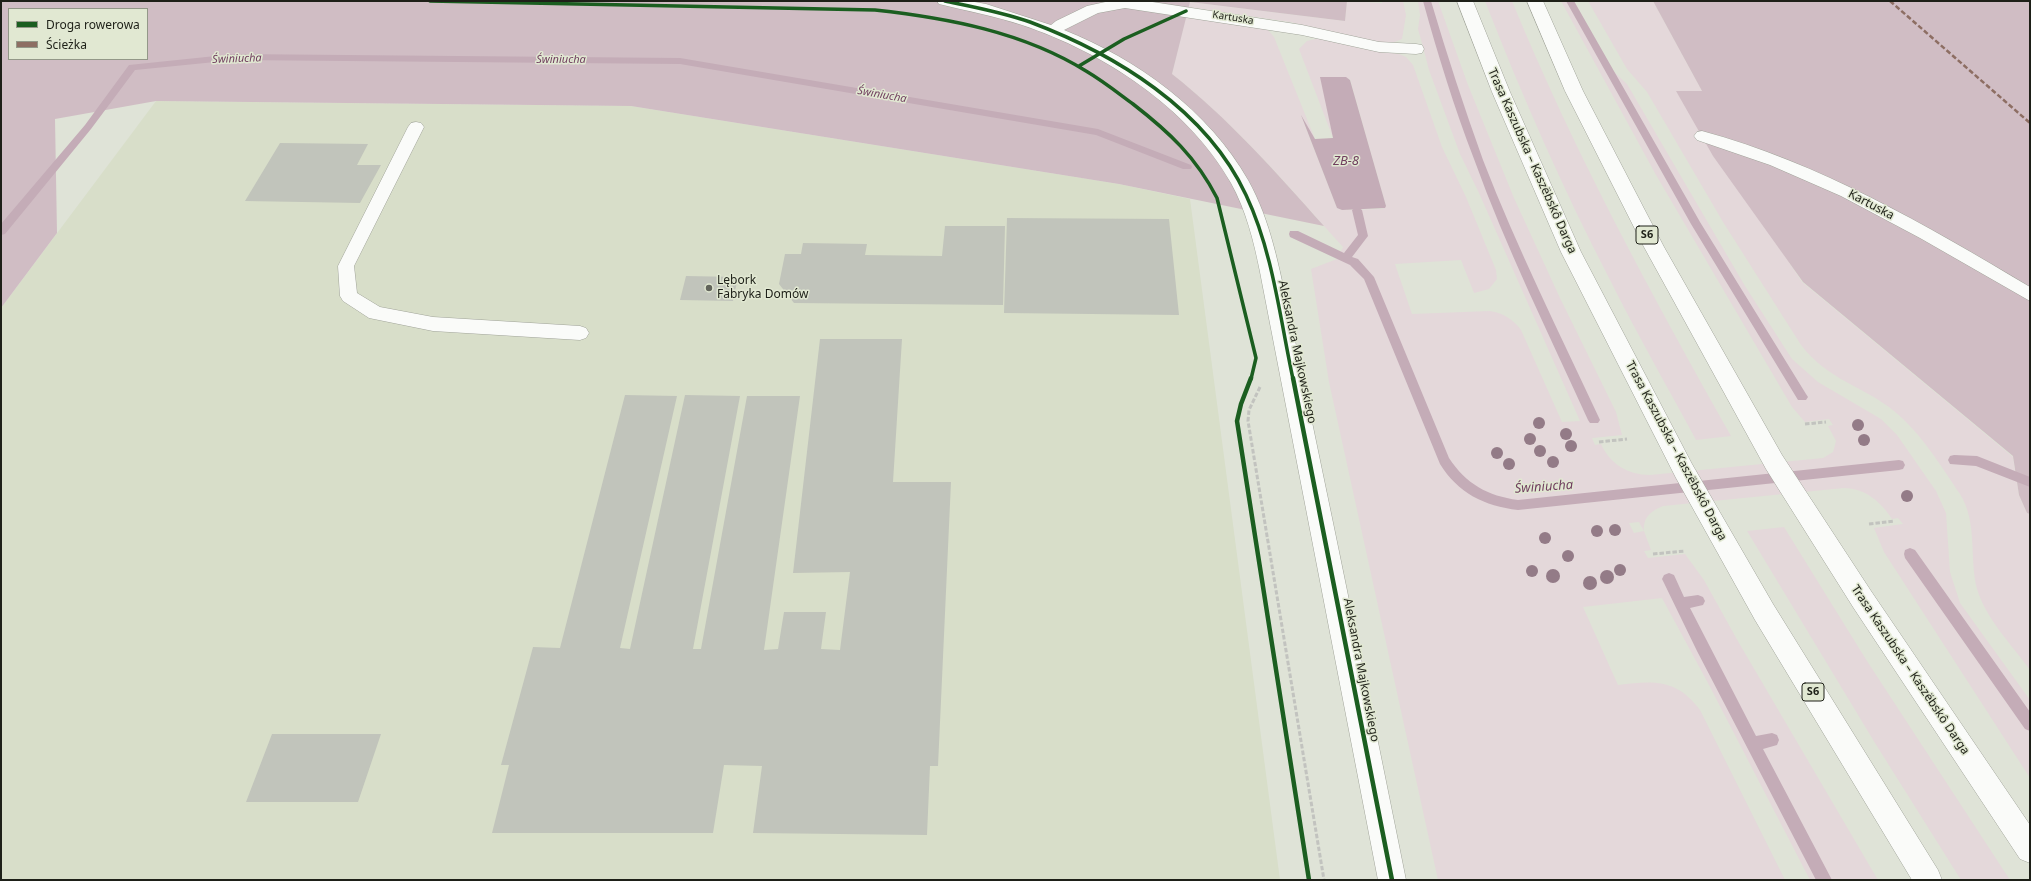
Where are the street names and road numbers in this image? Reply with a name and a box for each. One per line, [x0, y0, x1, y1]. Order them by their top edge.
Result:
street label: Kartuska [1212, 9, 1254, 27]
street label: Trasa Kaszubska – Kaszëbskô Darga [1484, 66, 1580, 256]
street label: Kartuska [1846, 187, 1896, 223]
road number: S6 [1636, 226, 1658, 244]
street label: Aleksandra Majkowskiego [1275, 279, 1319, 425]
street label: Trasa Kaszubska – Kaszëbskô Darga [1622, 359, 1730, 543]
street label: Trasa Kaszubska – Kaszëbskô Darga [1848, 583, 1972, 757]
street label: Aleksandra Majkowskiego [1340, 597, 1382, 743]
road number: S6 [1802, 683, 1824, 701]

